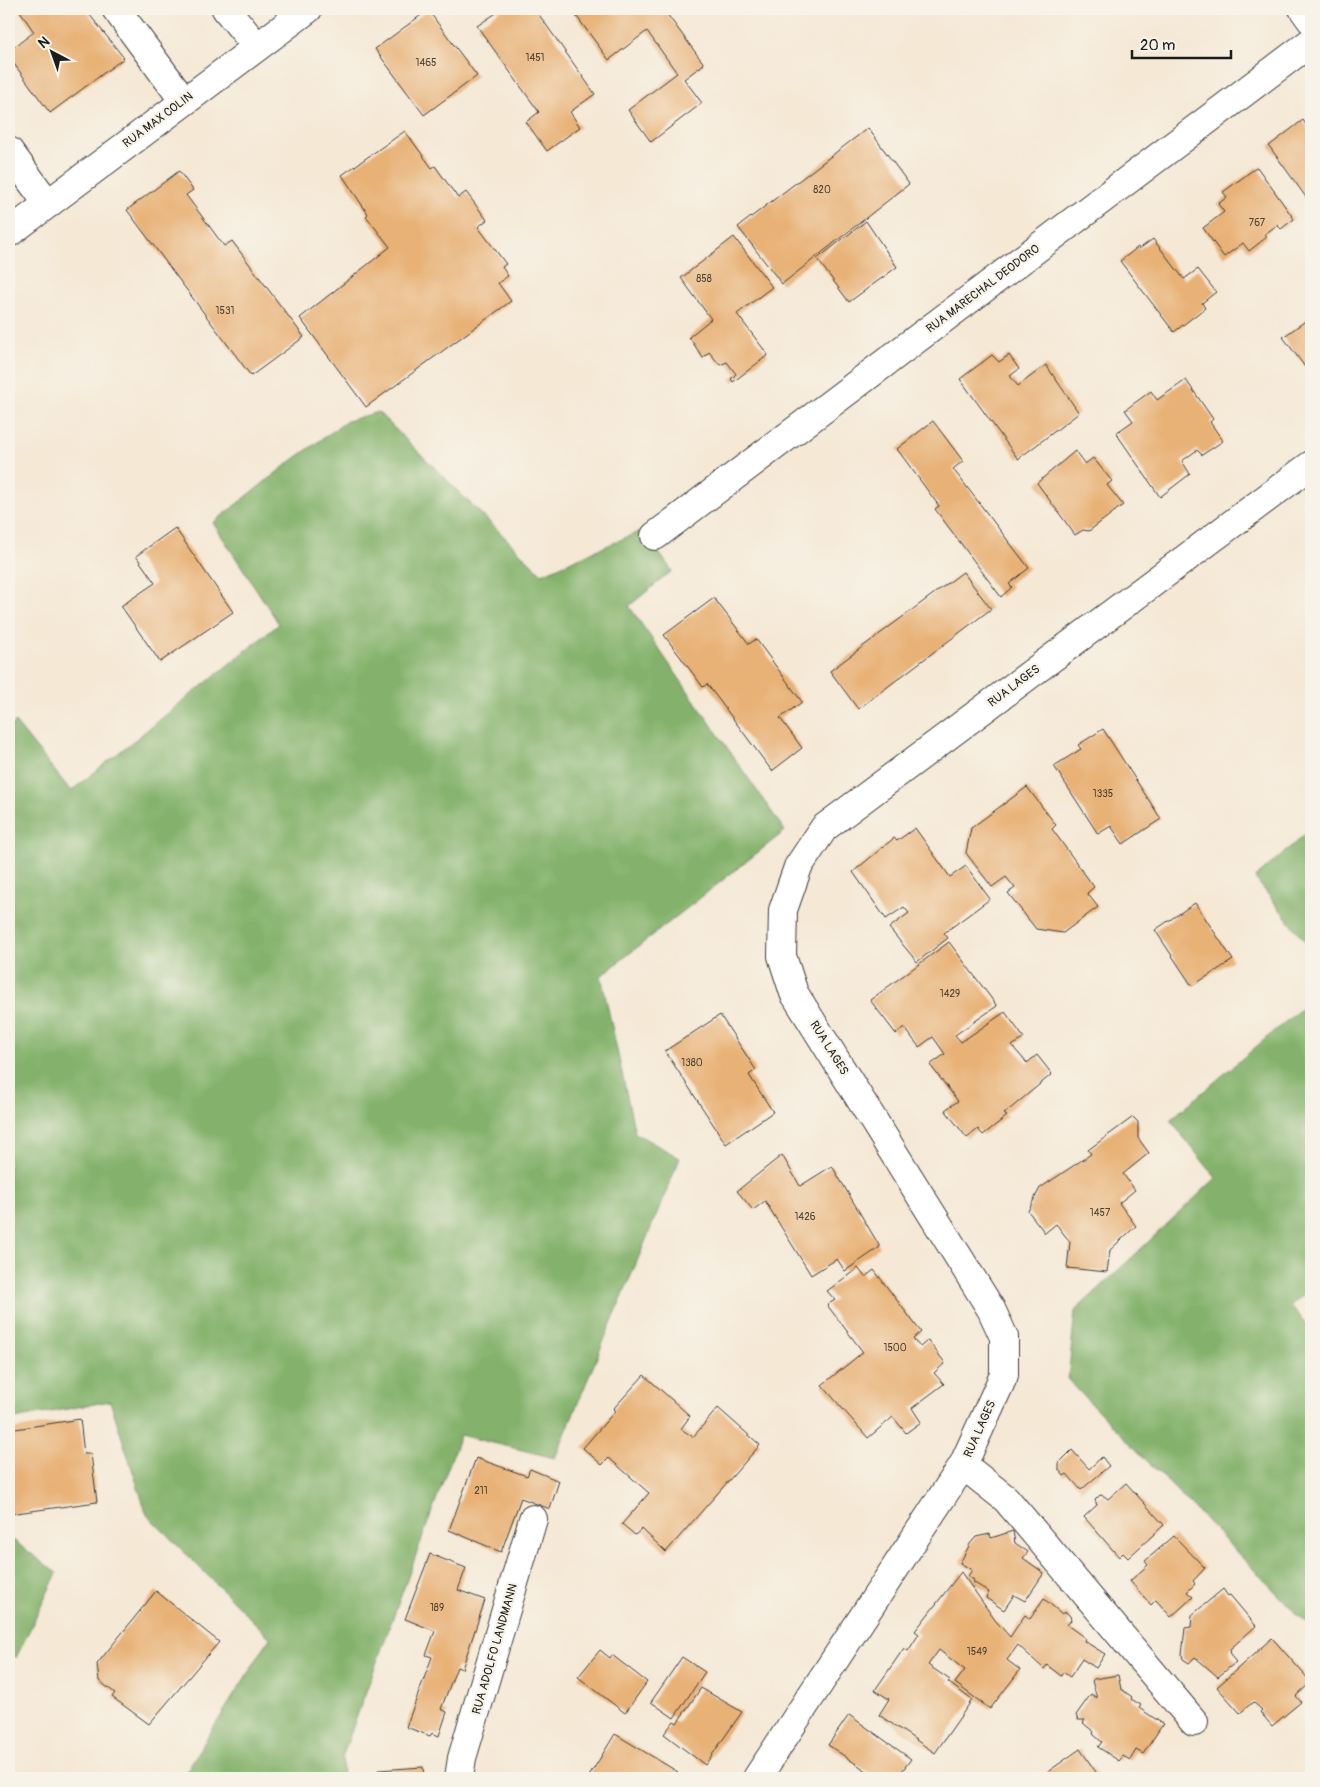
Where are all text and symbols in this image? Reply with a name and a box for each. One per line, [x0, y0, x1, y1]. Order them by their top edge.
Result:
north arrow [28, 28, 78, 78]
scale bar [1132, 28, 1231, 60]
text: N [35, 33, 53, 52]
text: 20 m [1140, 36, 1175, 55]
house number: 1451 [525, 52, 545, 64]
house number: 1465 [416, 57, 436, 69]
street label: RUA MAX COLIN [120, 89, 196, 151]
house number: 820 [813, 184, 831, 196]
house number: 767 [1249, 217, 1266, 229]
street label: RUA MARECHAL DEODORO [923, 241, 1043, 337]
house number: 858 [696, 273, 712, 285]
house number: 1531 [216, 305, 234, 317]
street label: RUA LAGES [985, 662, 1043, 710]
house number: 1335 [1093, 788, 1113, 800]
house number: 1429 [940, 988, 960, 1000]
street label: RUA LAGES [806, 1018, 852, 1078]
house number: 1380 [681, 1057, 703, 1069]
house number: 1457 [1090, 1207, 1111, 1219]
house number: 1426 [794, 1211, 816, 1223]
house number: 1500 [884, 1342, 907, 1354]
street label: RUA LAGES [961, 1398, 999, 1460]
house number: 211 [474, 1485, 488, 1497]
street label: RUA ADOLFO LANDMANN [469, 1582, 521, 1716]
house number: 189 [430, 1602, 444, 1614]
house number: 1549 [967, 1646, 987, 1658]

